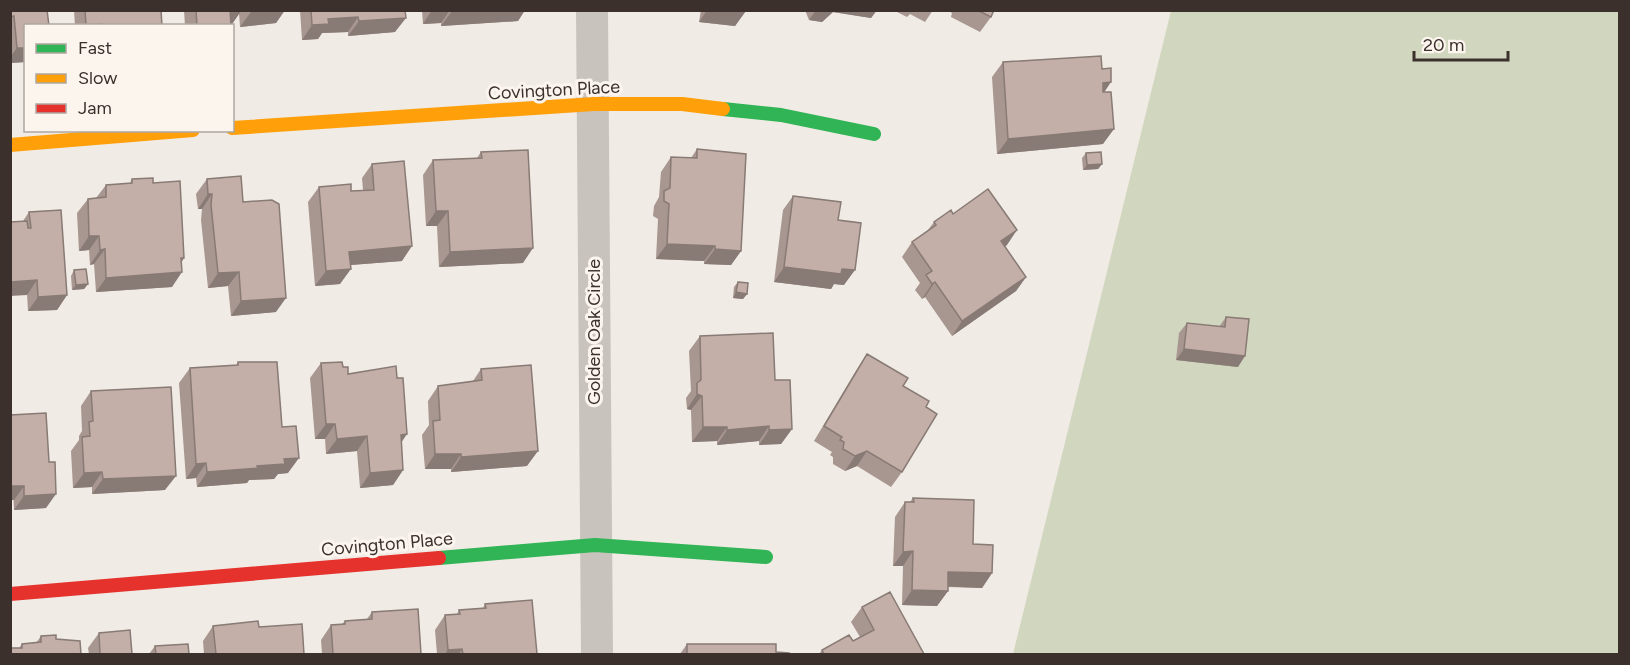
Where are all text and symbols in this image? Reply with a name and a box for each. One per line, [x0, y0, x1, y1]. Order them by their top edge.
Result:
legend [24, 24, 234, 132]
scale bar [1414, 24, 1508, 62]
text: 20 m [1423, 34, 1464, 56]
text: Fast [78, 37, 112, 59]
text: Slow [78, 67, 117, 89]
street label: Covington Place [487, 76, 621, 104]
text: Jam [78, 97, 112, 119]
street label: Golden Oak Circle [583, 259, 605, 405]
street label: Covington Place [320, 527, 454, 561]

